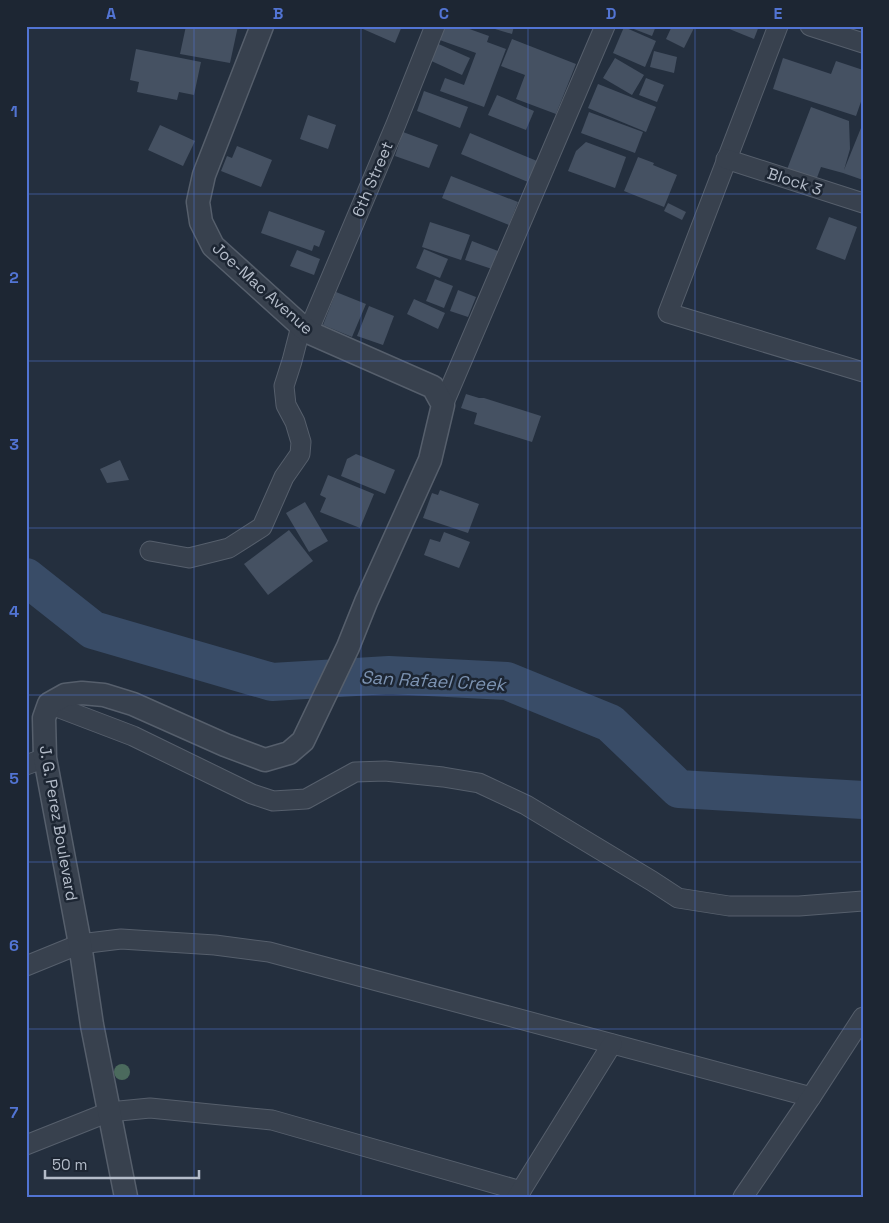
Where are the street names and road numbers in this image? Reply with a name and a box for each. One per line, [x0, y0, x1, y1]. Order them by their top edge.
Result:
street label: 6th Street [347, 138, 398, 220]
street label: Block 3 [765, 163, 825, 200]
street label: Joe-Mac Avenue [208, 238, 317, 339]
street label: J. G. Perez Boulevard [34, 744, 83, 903]

